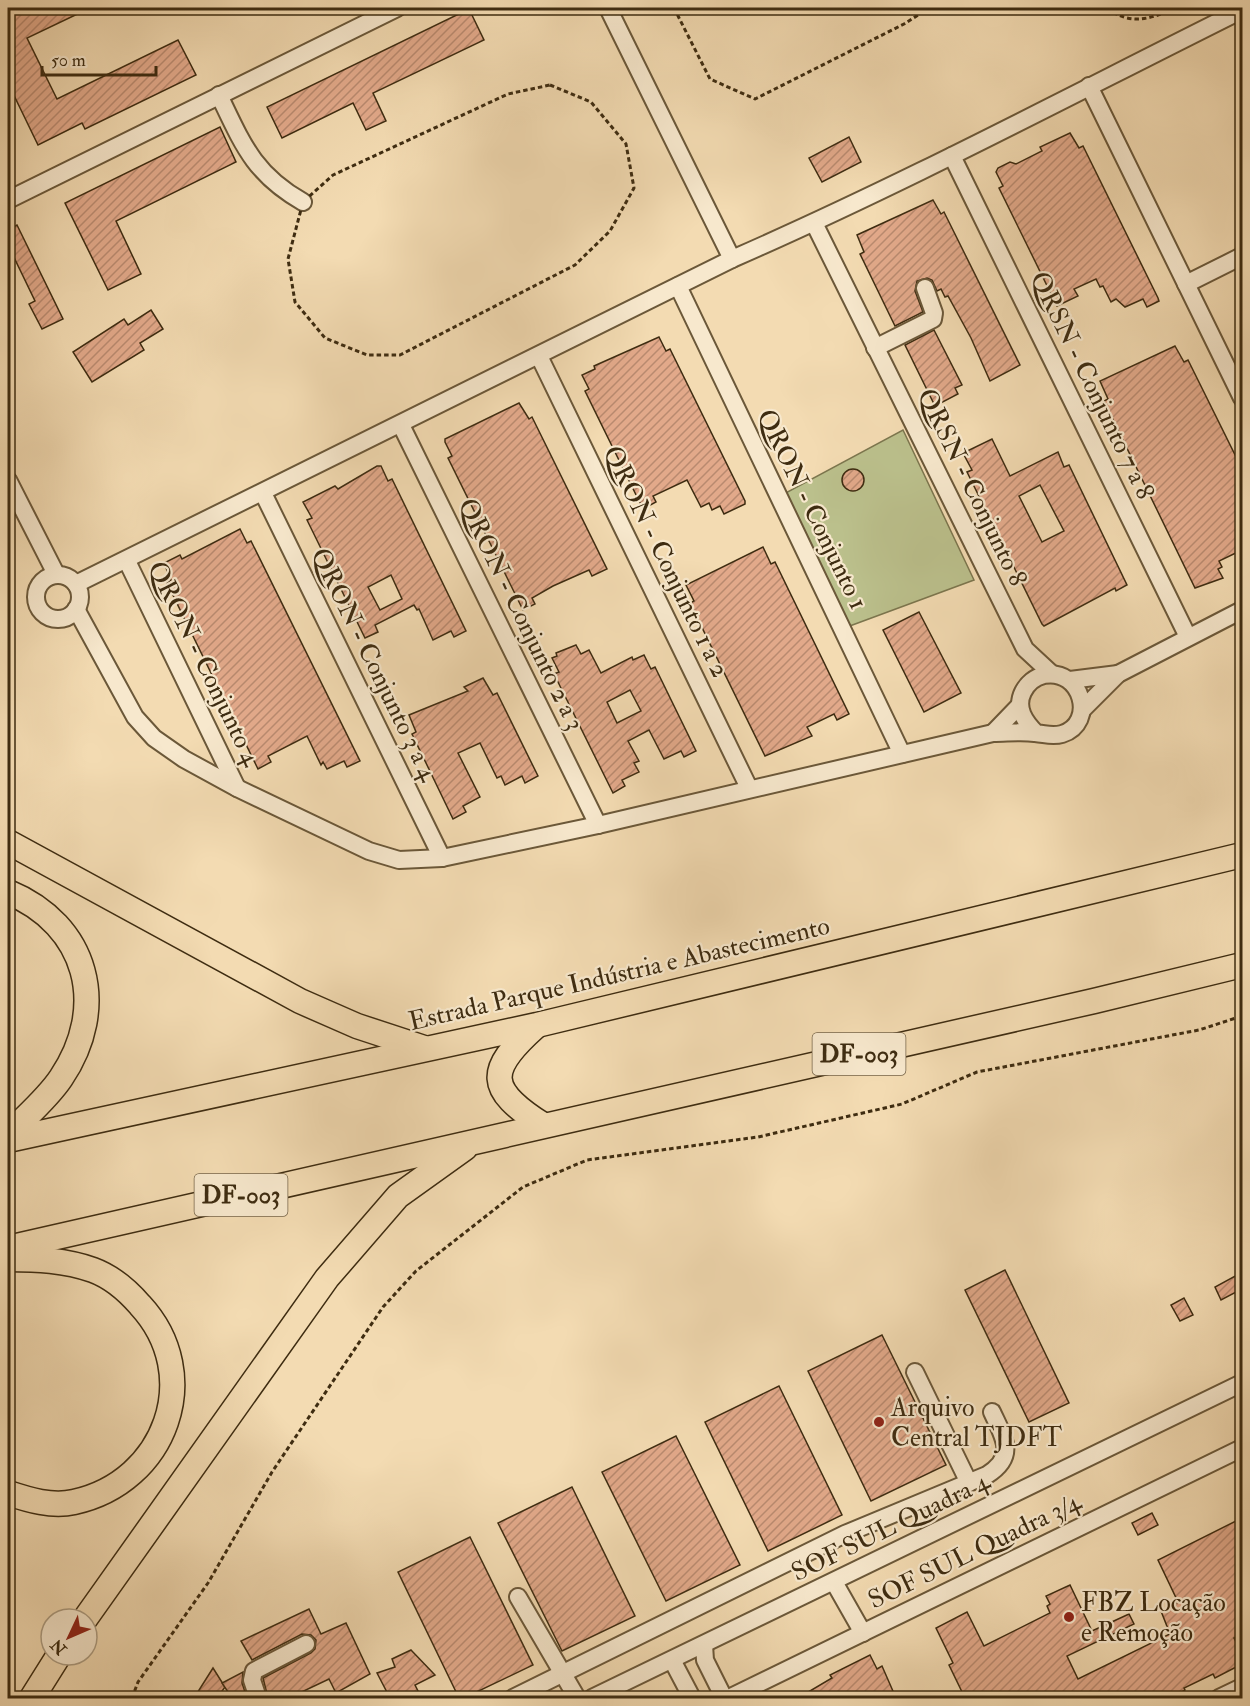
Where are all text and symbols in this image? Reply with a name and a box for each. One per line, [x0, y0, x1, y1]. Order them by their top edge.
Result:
scale bar [42, 39, 156, 77]
text: 50 m [51, 49, 86, 72]
street label: QRSN - Conjunto 7 a 8 [1023, 266, 1161, 505]
street label: QRSN - Conjunto 8 [910, 383, 1034, 592]
street label: QRON - Conjunto 1 [750, 404, 874, 615]
street label: QRON - Conjunto 1 a 2 [596, 440, 736, 683]
street label: QRON - Conjunto 2 a 3 [451, 493, 591, 736]
street label: QRON - Conjunto 3 a 4 [304, 543, 445, 787]
street label: QRON - Conjunto 4 [141, 556, 268, 772]
street label: Estrada Parque Indústria e Abastecimento [406, 910, 833, 1038]
road number: DF-003 [812, 1033, 906, 1075]
road number: DF-003 [194, 1174, 288, 1216]
place label: Arquivo Central TJDFT [890, 1392, 1062, 1454]
marker: Arquivo Central TJDFT [872, 1415, 886, 1429]
street label: SOF SUL Quadra 4 [786, 1465, 996, 1589]
street label: SOF SUL Quadra 3/4 [863, 1485, 1087, 1616]
place label: FBZ Locação e Remoção [1081, 1587, 1226, 1649]
north arrow [39, 1607, 99, 1667]
marker: FBZ Locação e Remoção [1062, 1610, 1076, 1624]
text: N [46, 1634, 72, 1660]

